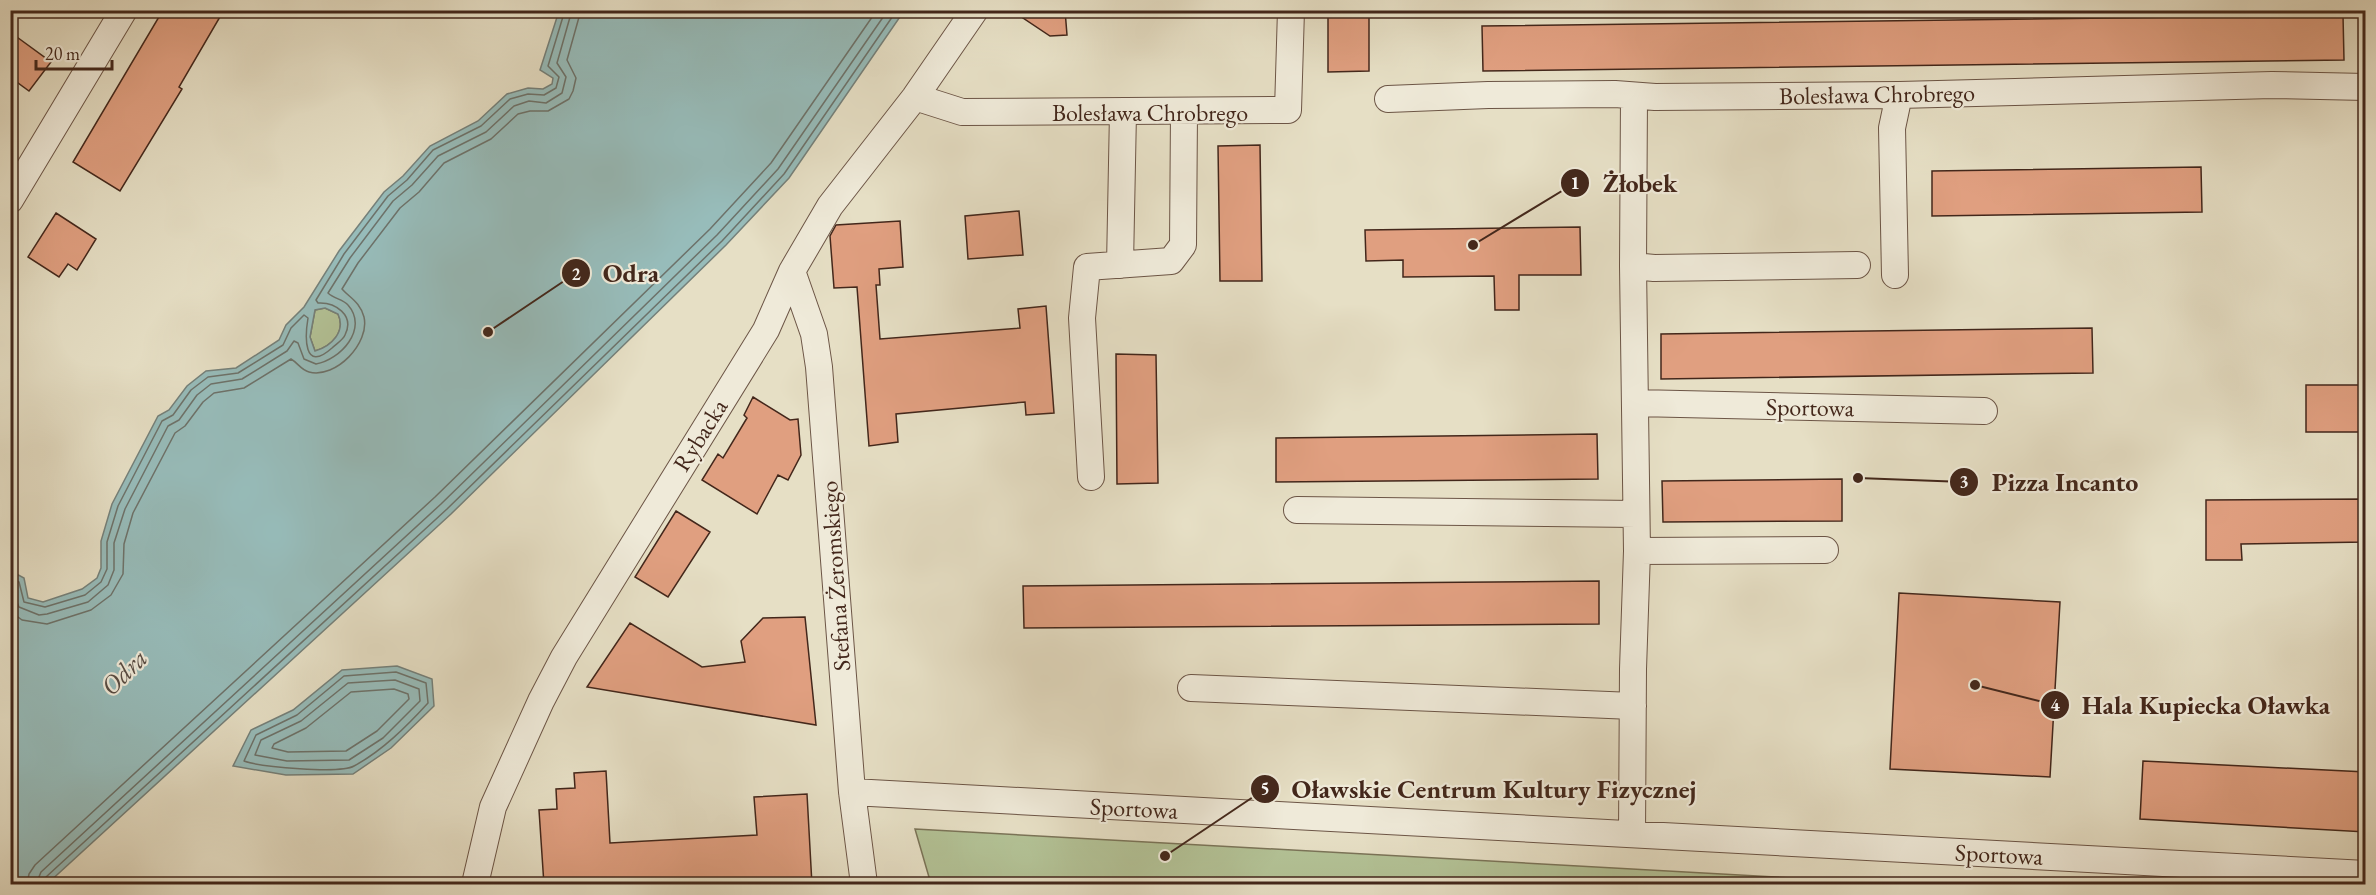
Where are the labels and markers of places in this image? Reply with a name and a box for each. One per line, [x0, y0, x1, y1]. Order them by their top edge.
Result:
callout: Żłobek [1560, 161, 1689, 205]
callout: Odra [561, 251, 671, 295]
callout: Pizza Incanto [1949, 460, 2150, 504]
callout: Hala Kupiecka Oławka [2040, 683, 2342, 727]
callout: Oławskie Centrum Kultury Fizycznej [1250, 767, 1708, 811]

